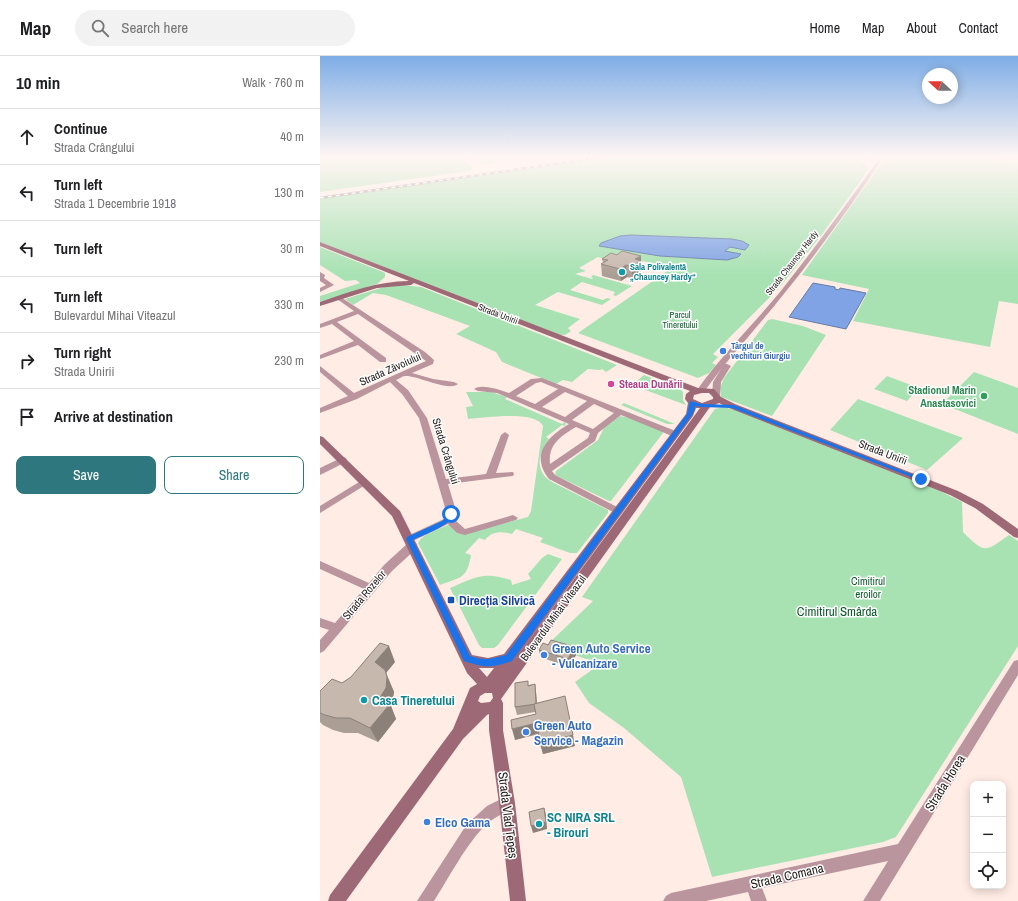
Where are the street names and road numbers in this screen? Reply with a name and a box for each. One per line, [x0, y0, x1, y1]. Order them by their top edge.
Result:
street label: Strada Chauncey Hardy [763, 228, 821, 298]
street label: Strada Unirii [476, 301, 520, 327]
street label: Strada Zăvoiului [357, 349, 423, 389]
street label: Strada Crângului [429, 416, 463, 486]
street label: Strada Unirii [857, 436, 909, 468]
street label: Strada Rozelor [339, 567, 389, 623]
street label: Bulevardul Mihai Viteazul [517, 572, 589, 664]
street label: Strada Horea [921, 752, 969, 814]
street label: Strada Vlad Țepeș [494, 771, 522, 859]
street label: Strada Comana [749, 859, 825, 893]

